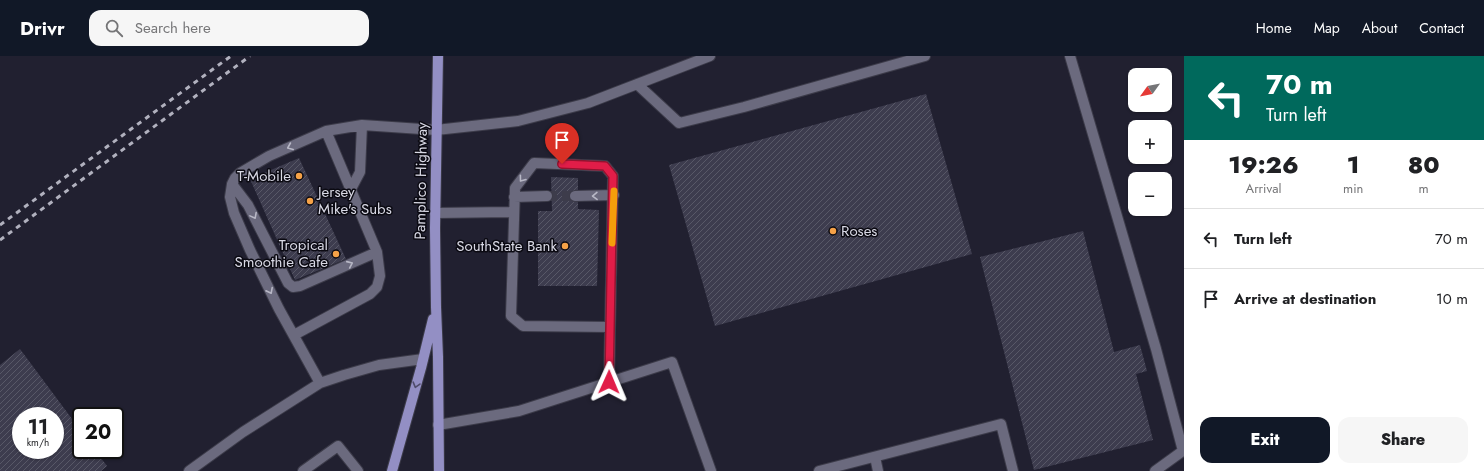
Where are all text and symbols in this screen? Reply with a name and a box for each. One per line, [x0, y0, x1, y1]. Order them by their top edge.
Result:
search box [89, 10, 369, 46]
text: Drivr [20, 15, 65, 42]
icon: search [103, 17, 125, 39]
text: Search here [135, 17, 211, 39]
text: Home [1256, 18, 1292, 38]
text: Map [1314, 18, 1340, 38]
text: About [1362, 18, 1397, 38]
text: Contact [1419, 18, 1464, 38]
text: 70 m [1266, 64, 1333, 105]
north arrow [1128, 68, 1172, 112]
map controls [1128, 68, 1172, 216]
icon: left [1200, 72, 1252, 124]
text: Turn left [1266, 102, 1326, 128]
button: + [1128, 120, 1172, 164]
street label: Pamplico Highway [409, 122, 433, 240]
pin [545, 123, 579, 164]
icon: arrive [551, 129, 573, 151]
one-way arrow [287, 142, 294, 150]
text: 19:26 [1228, 147, 1299, 182]
text: 1 [1347, 147, 1360, 182]
text: 80 [1408, 147, 1440, 182]
place label: T-Mobile [237, 165, 291, 187]
marker: T-Mobile [294, 171, 304, 181]
button: − [1128, 172, 1172, 216]
one-way arrow [520, 174, 527, 181]
text: Arrival [1246, 179, 1281, 198]
text: min [1343, 179, 1363, 198]
text: m [1419, 179, 1429, 198]
place label: Jersey Mike's Subs [316, 181, 392, 220]
one-way arrow [592, 191, 598, 200]
marker: Jersey Mike's Subs [305, 196, 315, 206]
one-way arrow [250, 212, 257, 219]
place label: Roses [841, 220, 877, 242]
marker: Roses [828, 226, 838, 236]
icon: left [1200, 228, 1222, 250]
text: Turn left [1234, 228, 1292, 250]
text: 70 m [1435, 228, 1468, 250]
place label: Tropical Smoothie Cafe [235, 234, 328, 273]
place label: SouthState Bank [456, 235, 557, 257]
marker: SouthState Bank [560, 241, 570, 251]
marker: Tropical Smoothie Cafe [331, 249, 341, 259]
one-way arrow [347, 260, 354, 268]
one-way arrow [265, 286, 273, 294]
icon: arrive [1200, 288, 1222, 310]
text: Arrive at destination [1234, 288, 1376, 310]
text: 10 m [1436, 288, 1468, 310]
position arrow [588, 361, 630, 403]
one-way arrow [412, 382, 421, 389]
speed limit sign: 20 [72, 407, 124, 459]
text: 11 [28, 413, 48, 442]
button: Exit [1200, 417, 1330, 463]
button: Share [1338, 417, 1468, 463]
text: km/h [27, 435, 49, 450]

